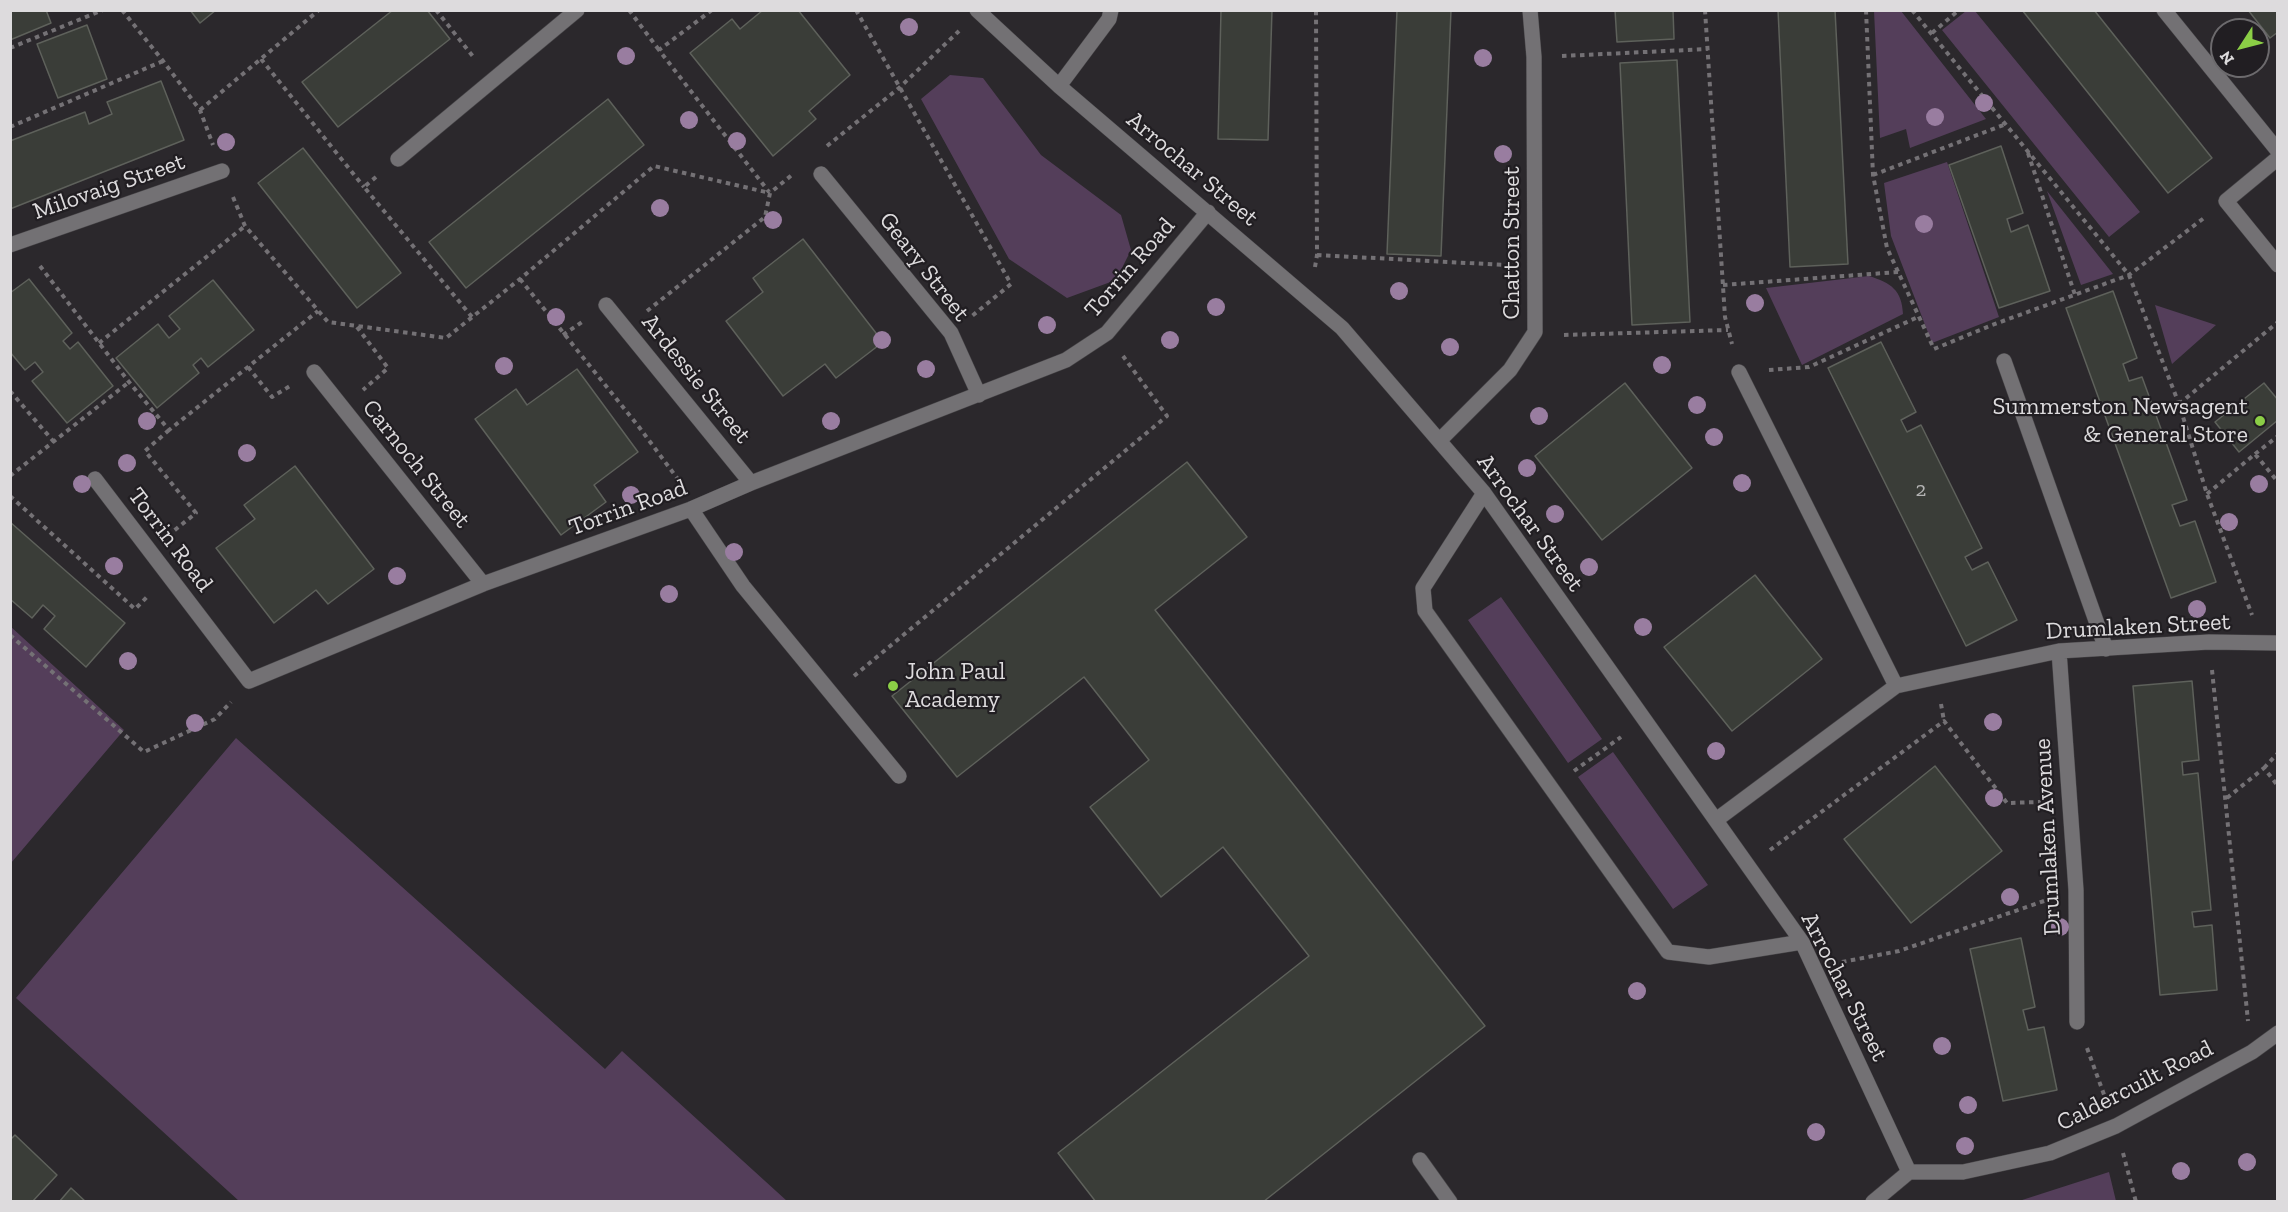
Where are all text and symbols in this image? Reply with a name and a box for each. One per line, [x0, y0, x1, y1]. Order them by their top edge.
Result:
north arrow [2210, 18, 2270, 78]
text: N [2215, 47, 2238, 68]
street label: Arrochar Street [1120, 106, 1264, 232]
street label: Milovaig Street [29, 148, 189, 226]
street label: Chatton Street [1498, 166, 1526, 320]
street label: Geary Street [872, 207, 976, 327]
street label: Torrin Road [1079, 212, 1181, 324]
street label: Ardessie Street [635, 309, 757, 449]
place label: Summerston Newsagent & General Store [1992, 393, 2248, 449]
street label: Carnoch Street [356, 394, 476, 534]
marker: Summerston Newsagent & General Store [2253, 414, 2267, 428]
street label: Arrochar Street [1470, 449, 1590, 597]
street label: Torrin Road [565, 473, 691, 543]
house number: 2 [1916, 477, 1926, 503]
street label: Torrin Road [121, 482, 219, 598]
street label: Drumlaken Street [2045, 608, 2231, 646]
place label: John Paul Academy [905, 658, 1005, 714]
marker: John Paul Academy [886, 679, 900, 693]
street label: Drumlaken Avenue [2028, 738, 2068, 936]
street label: Arrochar Street [1794, 908, 1894, 1066]
street label: Caldercuilt Road [2052, 1034, 2218, 1138]

